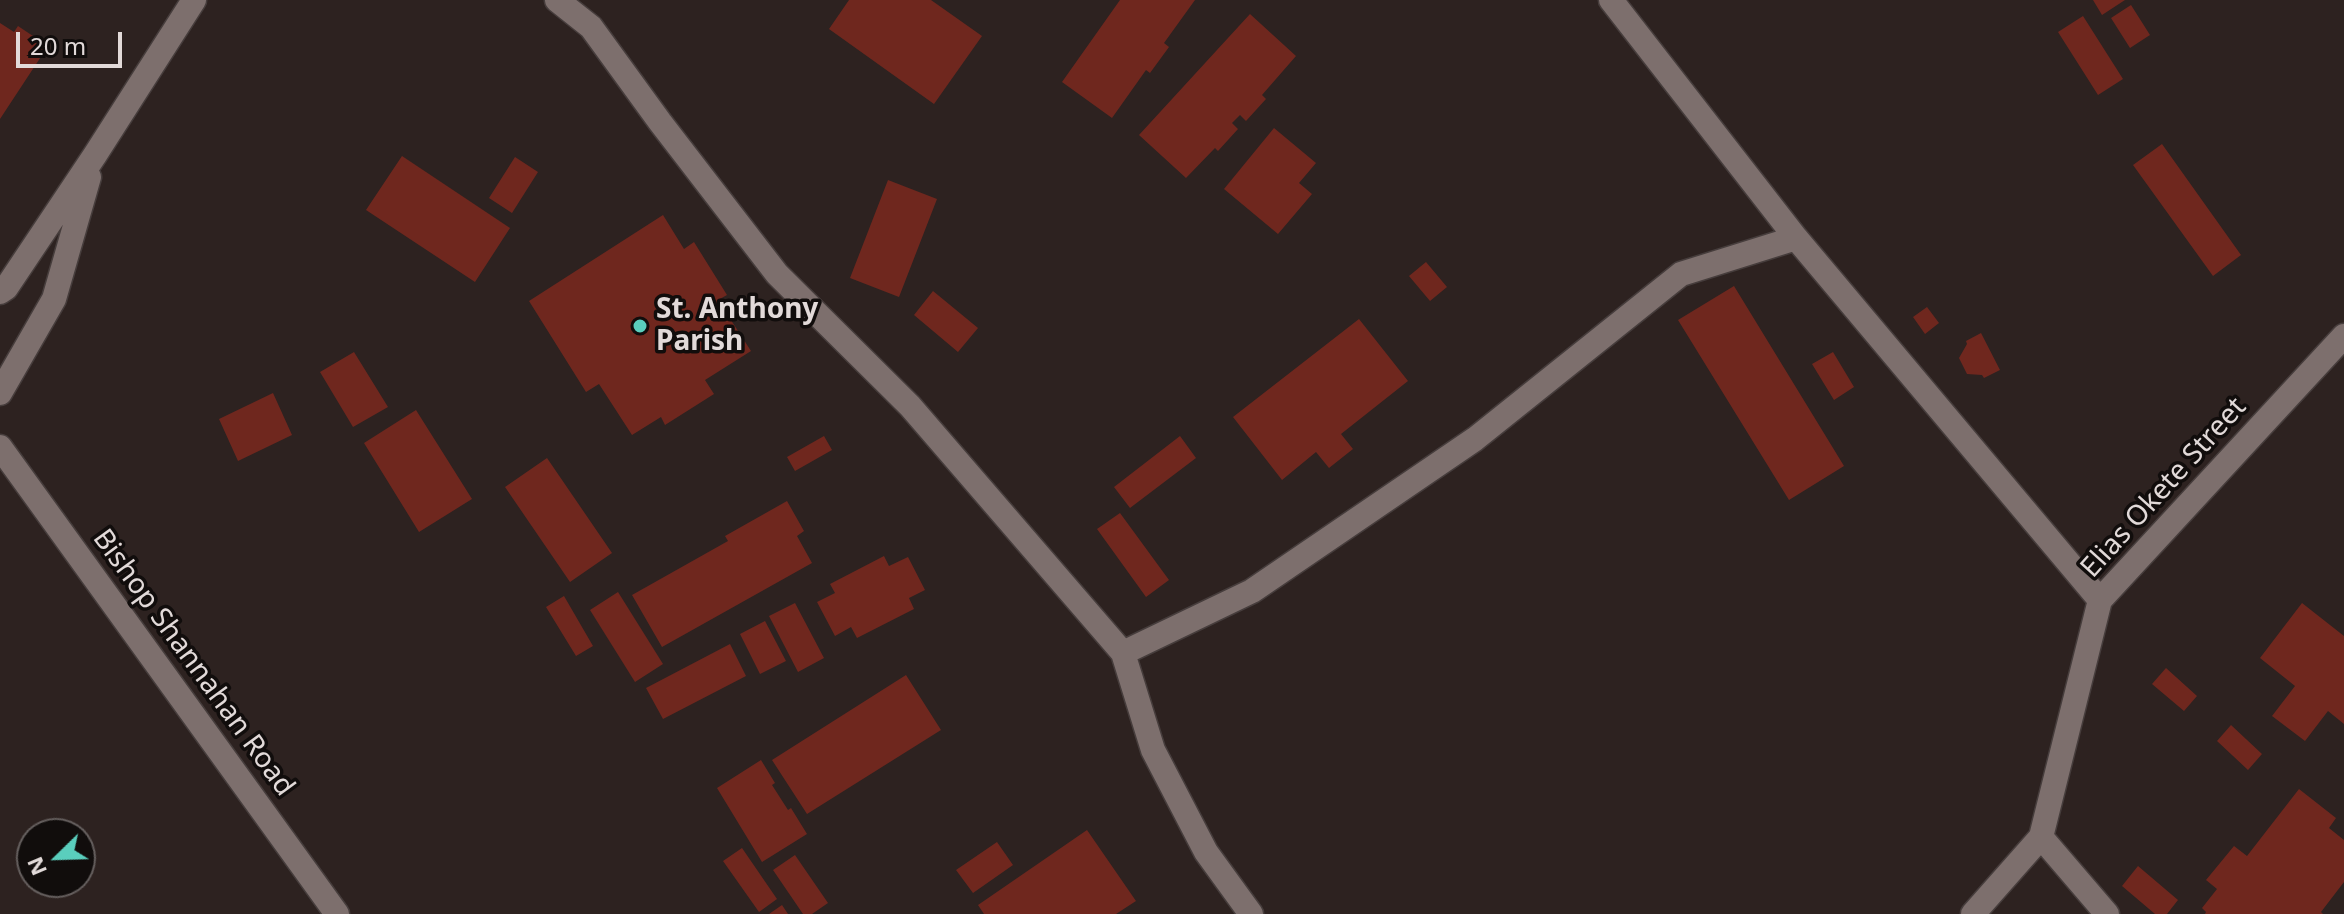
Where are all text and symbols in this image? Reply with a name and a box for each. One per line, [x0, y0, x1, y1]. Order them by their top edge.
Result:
scale bar [20, 16, 126, 66]
text: 20 m [30, 29, 86, 62]
place label: St. Anthony Parish [656, 293, 818, 359]
marker: St. Anthony Parish [631, 317, 649, 335]
street label: Elias Okete Street [2074, 391, 2254, 585]
street label: Bishop Shannahan Road [85, 523, 301, 803]
north arrow [16, 818, 96, 898]
text: N [18, 853, 53, 881]

